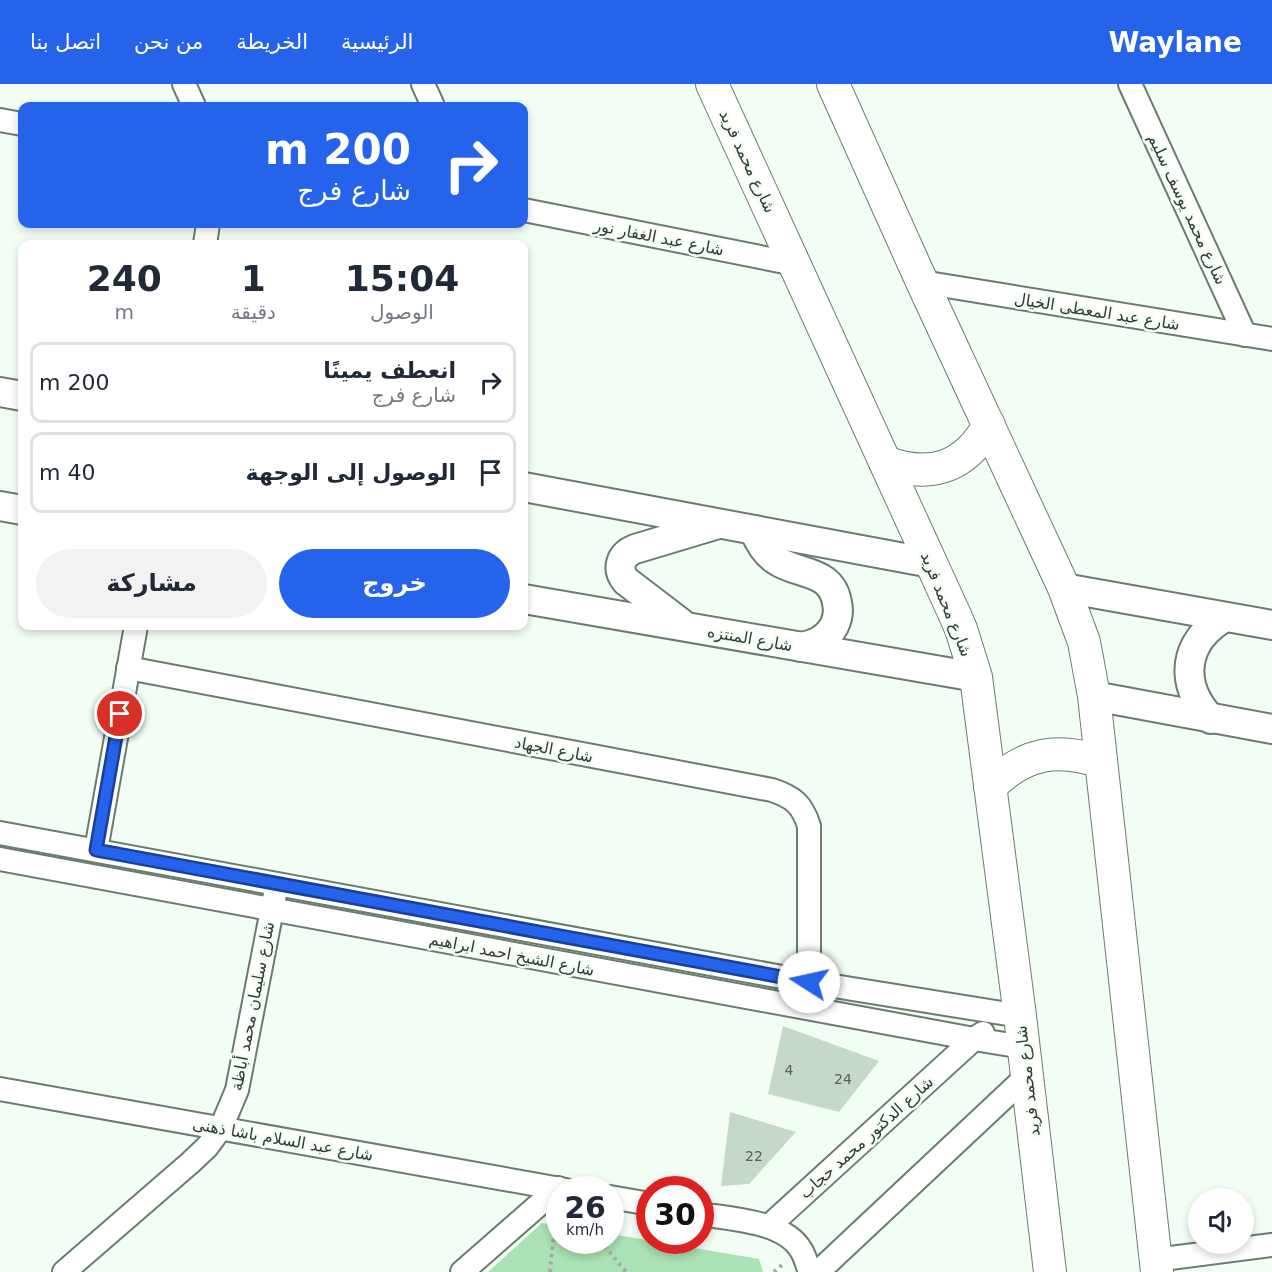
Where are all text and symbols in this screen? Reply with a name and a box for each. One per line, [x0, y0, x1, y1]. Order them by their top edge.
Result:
text: Waylane [1108, 26, 1242, 59]
text: اتصل بنا [30, 30, 101, 54]
text: من نحن [134, 30, 203, 54]
text: الخريطة [236, 30, 308, 54]
text: الرئيسية [341, 30, 413, 54]
street label: شارع محمد فريد [714, 107, 780, 216]
text: 200 m [265, 125, 411, 174]
icon: right [432, 126, 510, 204]
street label: شارع محمد يوسف سليم [1143, 131, 1231, 288]
text: شارع فرج [297, 175, 411, 206]
street label: شارع عبد الغفار نور [591, 215, 725, 260]
text: 240 [87, 258, 162, 299]
text: 1 [241, 258, 266, 299]
text: 15:04 [345, 258, 459, 299]
street label: شارع عبد المعطى الخيال [1013, 289, 1181, 335]
text: m [115, 300, 134, 324]
text: دقيقة [231, 300, 276, 324]
text: الوصول [370, 300, 434, 324]
text: انعطف يمينًا [323, 358, 456, 383]
icon: right [474, 366, 507, 399]
text: 200 m [39, 370, 109, 395]
text: شارع فرج [372, 383, 456, 407]
icon: arrive [474, 456, 507, 489]
text: 40 m [39, 460, 95, 485]
text: الوصول إلى الوجهة [246, 460, 456, 485]
button: مشاركة [36, 549, 267, 618]
button: خروج [279, 549, 510, 618]
street label: شارع محمد فريد [916, 549, 976, 660]
street label: شارع المنتزه [706, 622, 794, 656]
pin [94, 688, 145, 739]
icon: arrive [103, 697, 136, 730]
street label: شارع الجهاد [513, 733, 595, 767]
street label: شارع سليمان محمد أباظة [226, 920, 279, 1092]
street label: شارع الشيخ احمد ابراهيم [428, 929, 596, 981]
position arrow [777, 950, 841, 1014]
street label: شارع محمد فريد [1011, 1024, 1045, 1137]
house number: 4 [785, 1062, 794, 1078]
house number: 24 [834, 1071, 852, 1087]
street label: شارع الدكتور محمد حجاب [795, 1072, 938, 1203]
street label: شارع عبد السلام باشا ذهنى [191, 1114, 375, 1166]
house number: 22 [745, 1148, 763, 1164]
speed limit sign: 30 [636, 1176, 714, 1254]
map controls [1188, 1188, 1254, 1254]
button: sound [1188, 1188, 1254, 1254]
text: 26 [564, 1190, 606, 1225]
text: km/h [566, 1221, 604, 1239]

